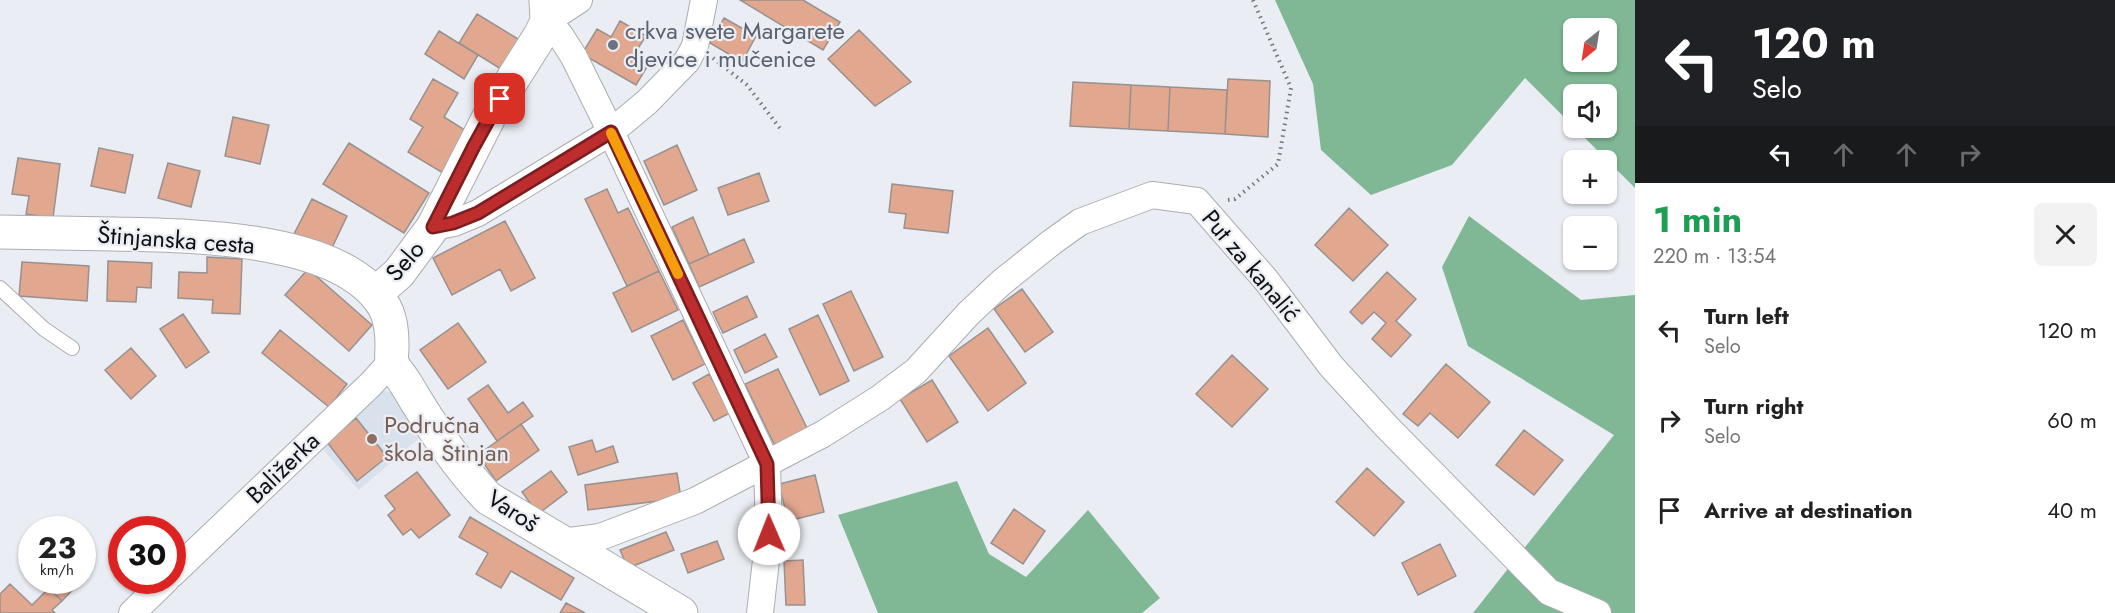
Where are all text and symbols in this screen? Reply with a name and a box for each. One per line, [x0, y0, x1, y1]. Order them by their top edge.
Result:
place label: crkva svete Margarete djevice i mučenice [625, 13, 845, 76]
text: 120 m [1752, 13, 1876, 74]
north arrow [1563, 18, 1617, 72]
map controls [1563, 18, 1617, 270]
icon: left [1653, 24, 1731, 102]
marker: crkva svete Margarete djevice i mučenice [606, 38, 620, 52]
text: Selo [1752, 69, 1802, 108]
pin [474, 73, 525, 124]
icon: arrive [483, 82, 516, 115]
button: sound [1563, 84, 1617, 138]
icon: left [1764, 138, 1797, 171]
icon: ahead [1827, 138, 1860, 171]
icon: ahead [1890, 138, 1923, 171]
icon: right [1953, 138, 1986, 171]
button: + [1563, 150, 1617, 204]
text: 1 min [1653, 193, 1742, 245]
street label: Put za kanalić [1194, 202, 1309, 330]
button: close [2034, 203, 2097, 266]
button: − [1563, 216, 1617, 270]
street label: Štinjanska cesta [96, 217, 256, 262]
street label: Selo [377, 233, 432, 289]
text: 220 m · 13:54 [1653, 242, 1776, 271]
text: Turn left [1704, 300, 1789, 332]
icon: left [1653, 314, 1686, 347]
text: 120 m [2038, 314, 2097, 346]
text: Selo [1704, 332, 1741, 361]
text: Turn right [1704, 390, 1804, 422]
icon: right [1653, 404, 1686, 437]
text: 60 m [2047, 404, 2097, 436]
place label: Područna škola Štinjan [384, 407, 509, 470]
text: Selo [1704, 422, 1741, 451]
street label: Baližerka [238, 424, 327, 512]
marker: Područna škola Štinjan [365, 432, 379, 446]
street label: Varoš [480, 481, 546, 540]
icon: arrive [1653, 494, 1686, 527]
text: Arrive at destination [1704, 494, 1913, 526]
text: 40 m [2047, 494, 2097, 526]
position arrow [737, 502, 801, 566]
speed limit sign: 30 [108, 516, 186, 594]
text: 23 [38, 526, 76, 569]
text: km/h [40, 559, 74, 581]

